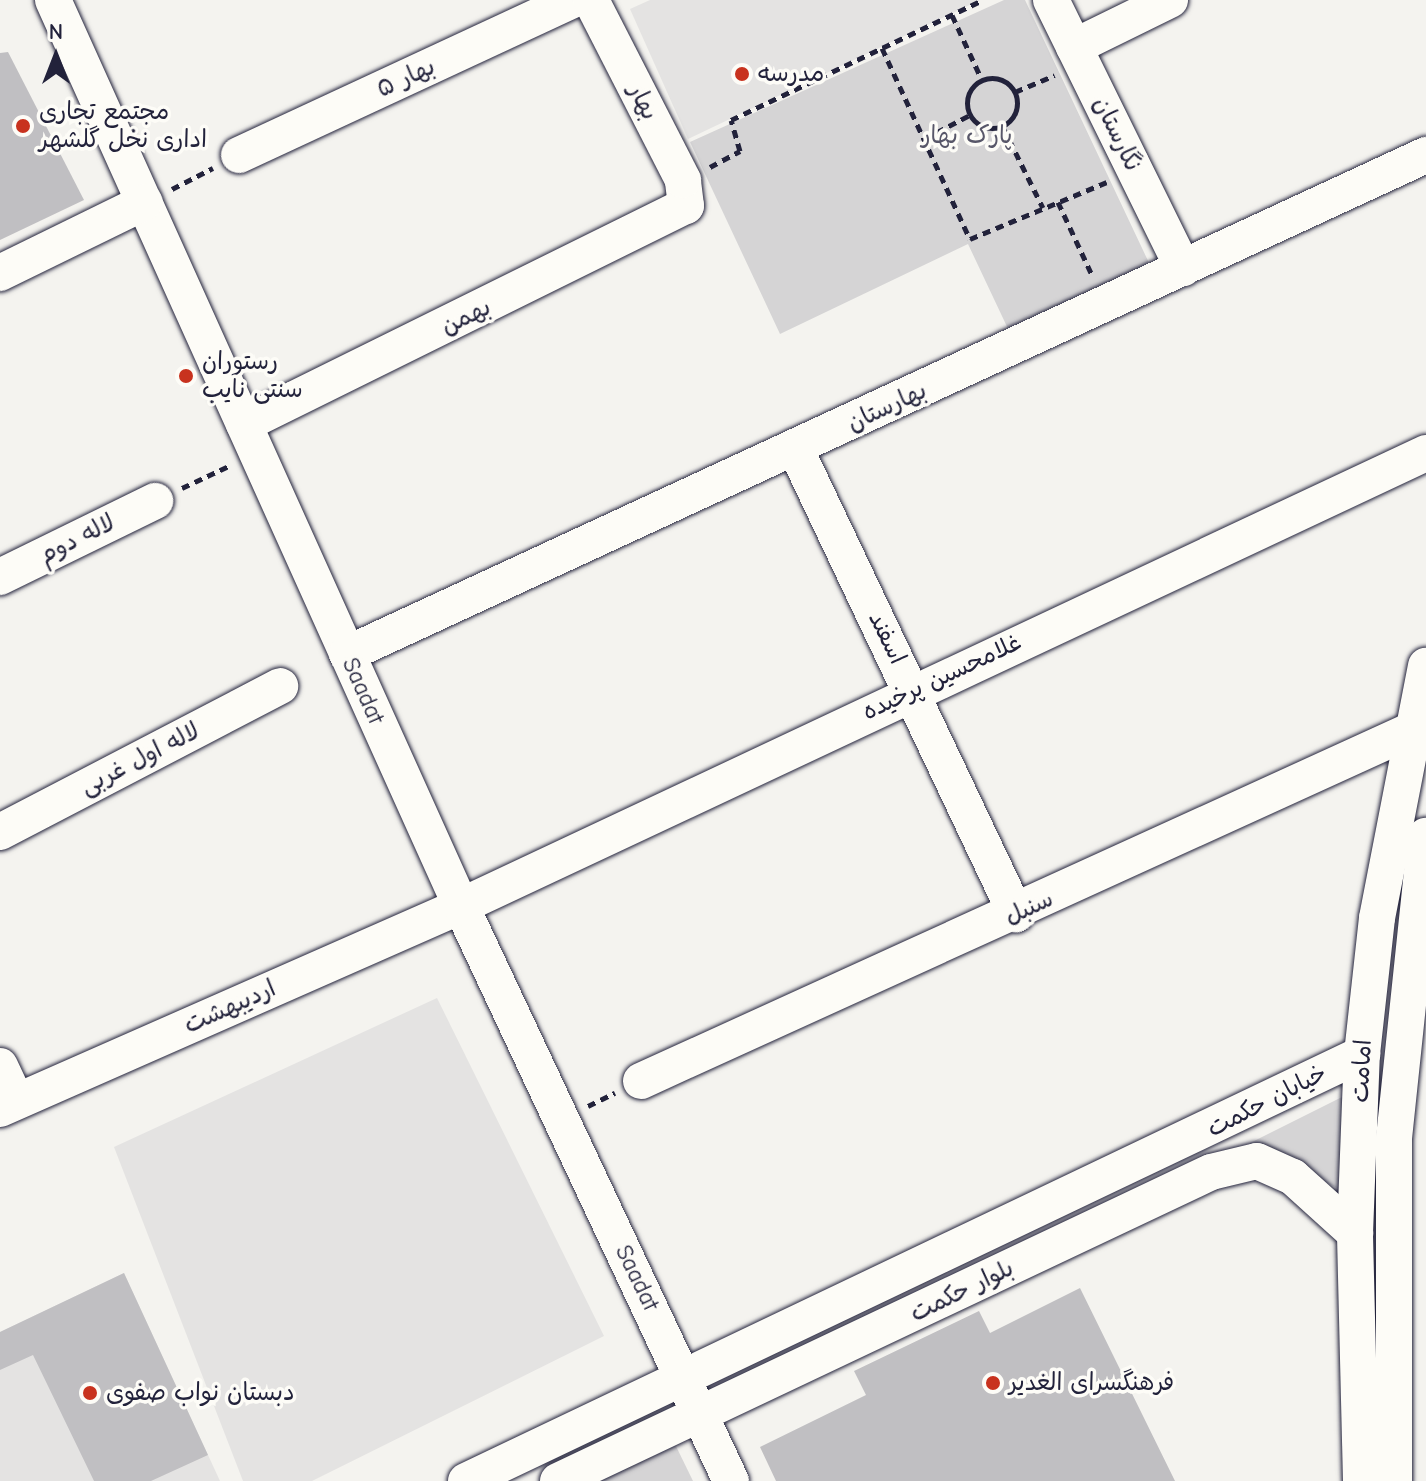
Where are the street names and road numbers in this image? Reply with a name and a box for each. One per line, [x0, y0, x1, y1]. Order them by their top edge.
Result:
street label: بهار ۵ [372, 52, 440, 104]
street label: بهار [622, 79, 664, 125]
street label: نگارستان [1087, 92, 1147, 176]
street label: بهمن [436, 293, 496, 341]
street label: بهارستان [843, 376, 931, 438]
street label: لاله دوم [34, 508, 120, 570]
street label: اسفند [862, 607, 912, 669]
street label: غلامحسین پرخیده [858, 628, 1026, 726]
street label: Saadat [336, 653, 390, 729]
street label: لاله اول غربی [76, 717, 204, 801]
street label: سنبل [1000, 884, 1058, 932]
street label: اردیبهشت [180, 974, 280, 1040]
street label: امامت [1346, 1039, 1378, 1103]
street label: خیابان حکمت [1202, 1059, 1332, 1143]
street label: Saadat [609, 1240, 665, 1316]
street label: بلوار حکمت [906, 1254, 1018, 1328]

